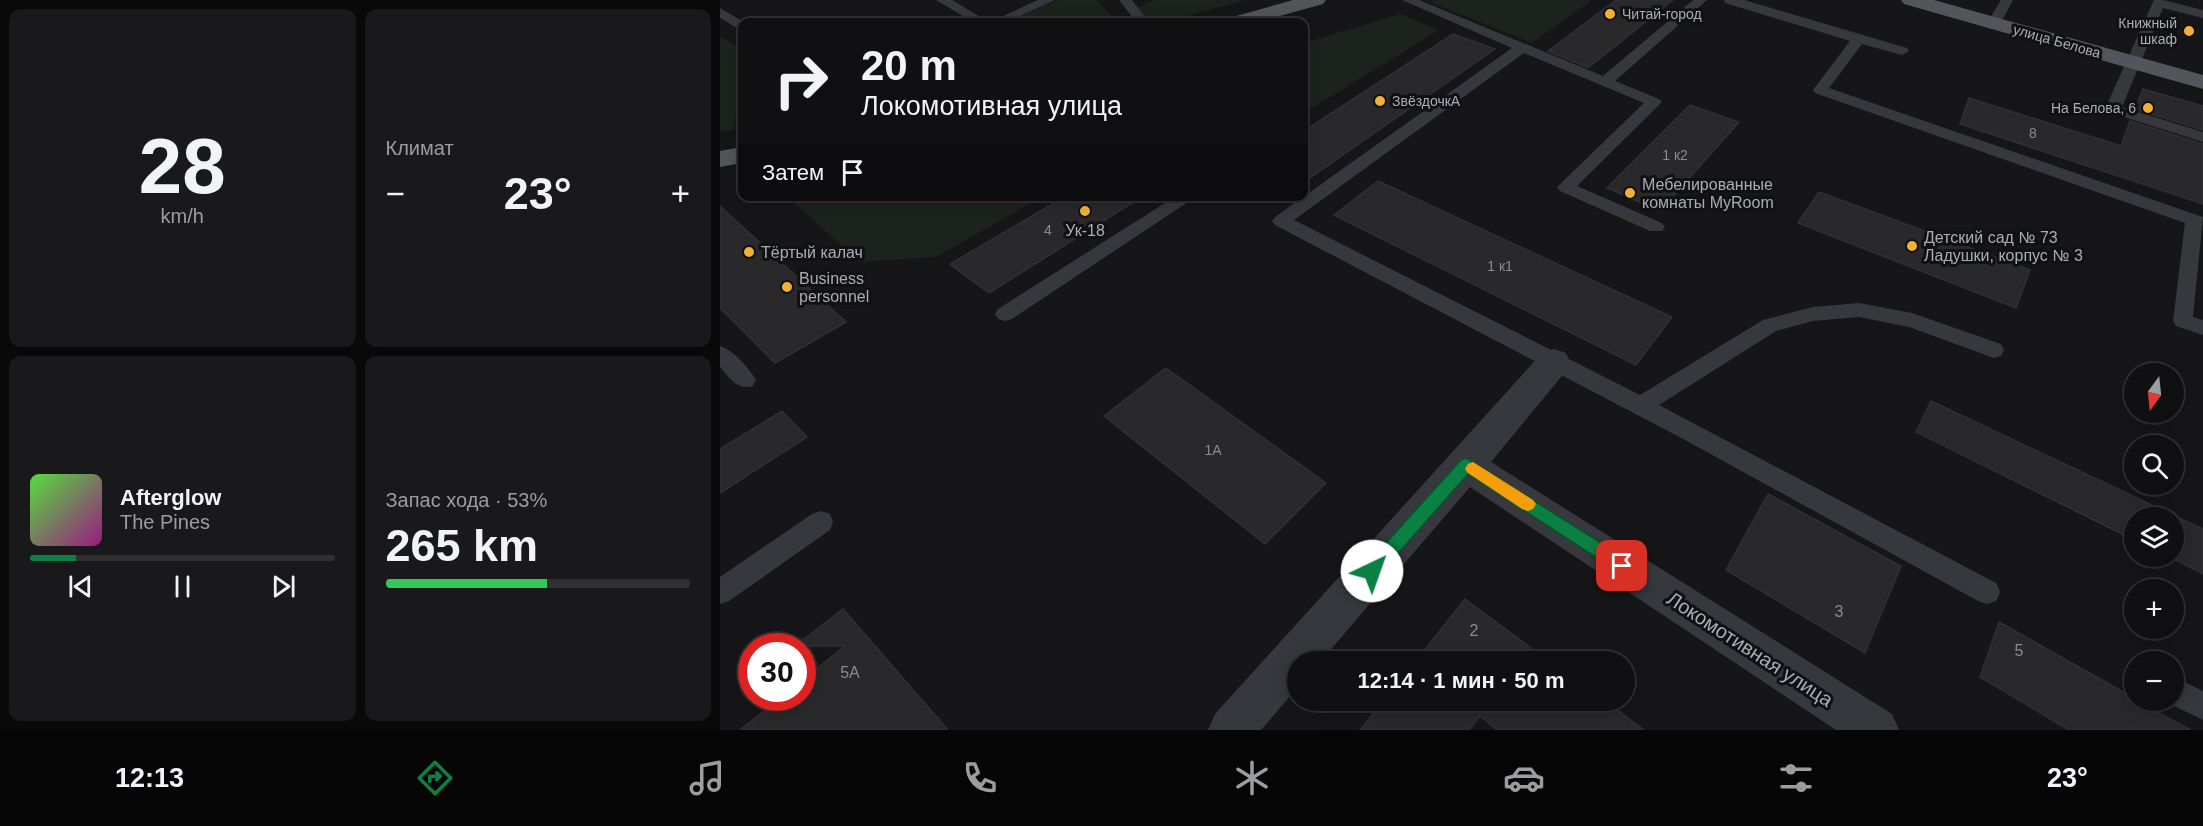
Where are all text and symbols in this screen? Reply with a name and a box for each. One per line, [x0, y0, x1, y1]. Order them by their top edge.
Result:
place label: Читай-город [1622, 6, 1702, 22]
marker: Читай-город [1603, 7, 1617, 21]
place label: Книжный шкаф [2118, 15, 2177, 47]
street label: улица Белова [2012, 21, 2103, 61]
marker: Книжный шкаф [2182, 24, 2196, 38]
icon: right [762, 42, 840, 120]
text: 20 m [861, 42, 957, 89]
text: Локомотивная улица [861, 91, 1122, 121]
place label: ЗвёздочкА [1392, 93, 1461, 109]
marker: ЗвёздочкА [1373, 94, 1387, 108]
place label: На Белова, 6 [2051, 100, 2136, 116]
marker: На Белова, 6 [2141, 101, 2155, 115]
text: 28 [139, 122, 226, 210]
house number: 8 [2029, 125, 2037, 141]
text: Климат [386, 137, 454, 159]
house number: 1 к2 [1662, 147, 1688, 163]
icon: arrive [836, 156, 869, 189]
text: Затем [762, 160, 824, 185]
text: 23° [504, 168, 572, 219]
text: − [386, 175, 405, 212]
text: + [671, 175, 690, 212]
place label: Мебелированные комнаты MyRoom [1642, 176, 1774, 211]
marker: Мебелированные комнаты MyRoom [1623, 186, 1637, 200]
marker: Ук-18 [1078, 204, 1092, 218]
text: km/h [161, 205, 204, 227]
house number: 4 [1044, 222, 1052, 238]
place label: Ук-18 [1065, 222, 1105, 239]
place label: Детский сад № 73 Ладушки, корпус № 3 [1924, 229, 2083, 264]
marker: Детский сад № 73 Ладушки, корпус № 3 [1905, 239, 1919, 253]
place label: Тёртый калач [761, 244, 863, 261]
marker: Тёртый калач [742, 245, 756, 259]
house number: 1 к1 [1487, 258, 1513, 274]
place label: Business personnel [799, 270, 869, 305]
marker: Business personnel [780, 280, 794, 294]
north arrow [2124, 363, 2184, 423]
map controls [2124, 363, 2184, 711]
button: search [2124, 435, 2184, 495]
house number: 1А [1204, 442, 1222, 458]
text: Afterglow [120, 485, 221, 510]
text: Запас хода · 53% [386, 489, 547, 511]
button: layers [2124, 507, 2184, 567]
text: The Pines [120, 511, 210, 533]
text: 265 km [386, 520, 538, 571]
position arrow [1340, 539, 1404, 603]
pin [1596, 540, 1647, 591]
icon: arrive [1605, 549, 1638, 582]
icon: previous [64, 570, 97, 603]
icon: pause [166, 570, 199, 603]
icon: next [267, 570, 300, 603]
button: + [2124, 579, 2184, 639]
street label: Локомотивная улица [1663, 587, 1838, 711]
house number: 3 [1835, 603, 1844, 620]
house number: 2 [1470, 622, 1479, 639]
speed limit sign: 30 [738, 633, 816, 711]
house number: 5 [2015, 642, 2024, 659]
button: − [2124, 651, 2184, 711]
house number: 5А [840, 664, 860, 681]
text: 12:14 · 1 мин · 50 m [1358, 668, 1564, 693]
icon: directions [414, 757, 456, 799]
icon: music [686, 757, 728, 799]
icon: phone [959, 757, 1001, 799]
icon: climate [1231, 757, 1273, 799]
icon: car [1503, 757, 1545, 799]
icon: filters [1775, 757, 1817, 799]
text: 12:13 [115, 763, 184, 793]
text: 23° [2047, 763, 2088, 793]

